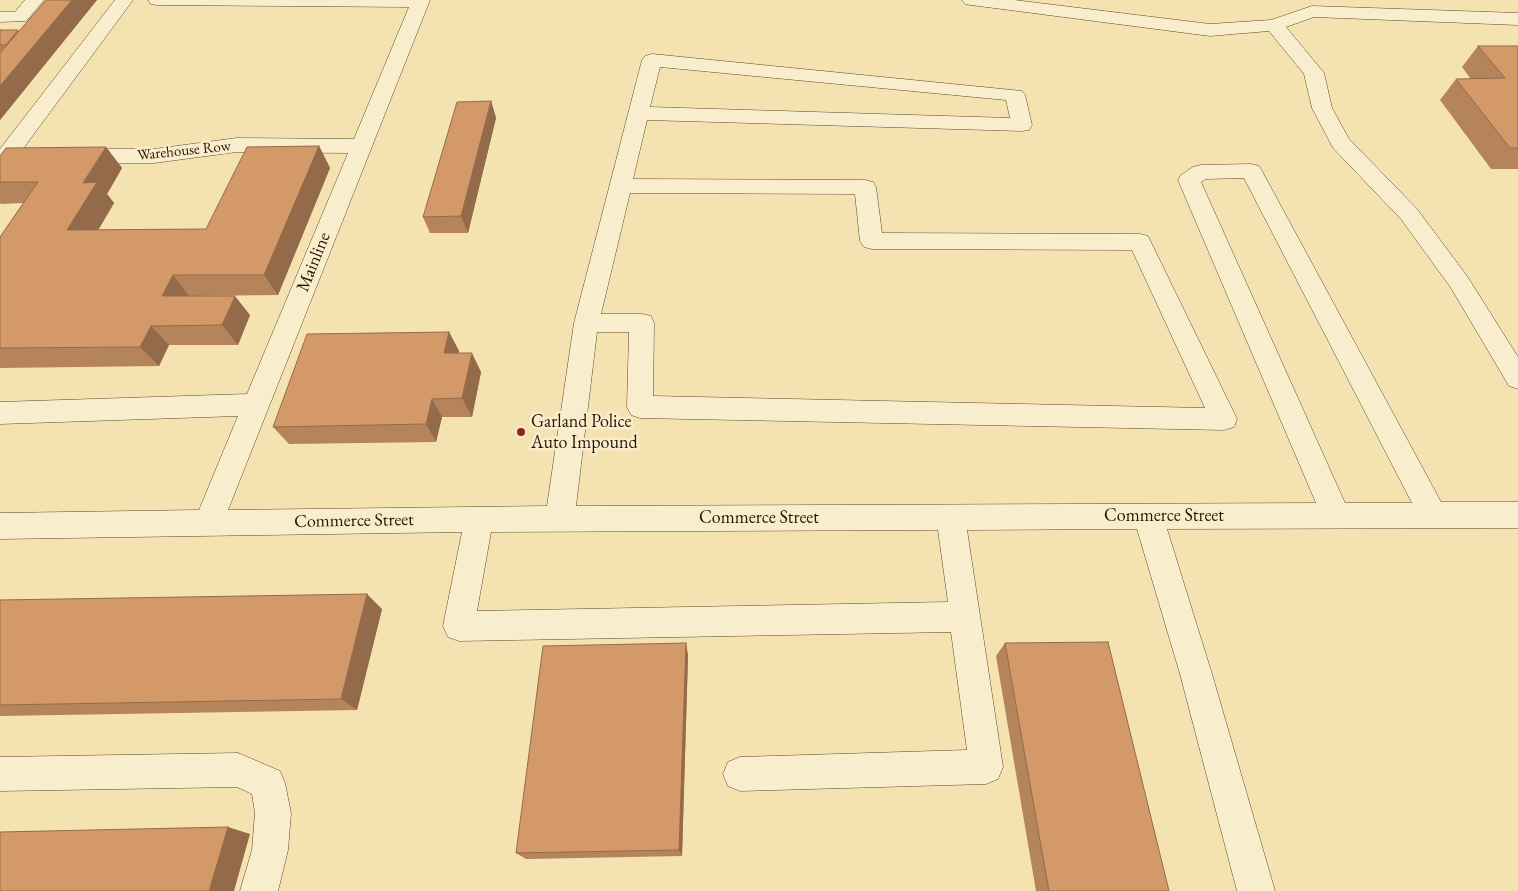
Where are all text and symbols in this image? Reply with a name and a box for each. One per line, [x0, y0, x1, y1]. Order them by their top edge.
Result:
street label: Warehouse Row [136, 137, 232, 165]
street label: Mainline [292, 229, 336, 295]
place label: Garland Police Auto Impound [531, 411, 638, 454]
marker: Garland Police Auto Impound [515, 426, 527, 438]
street label: Commerce Street [1104, 505, 1224, 527]
street label: Commerce Street [699, 507, 819, 529]
street label: Commerce Street [294, 509, 414, 533]

